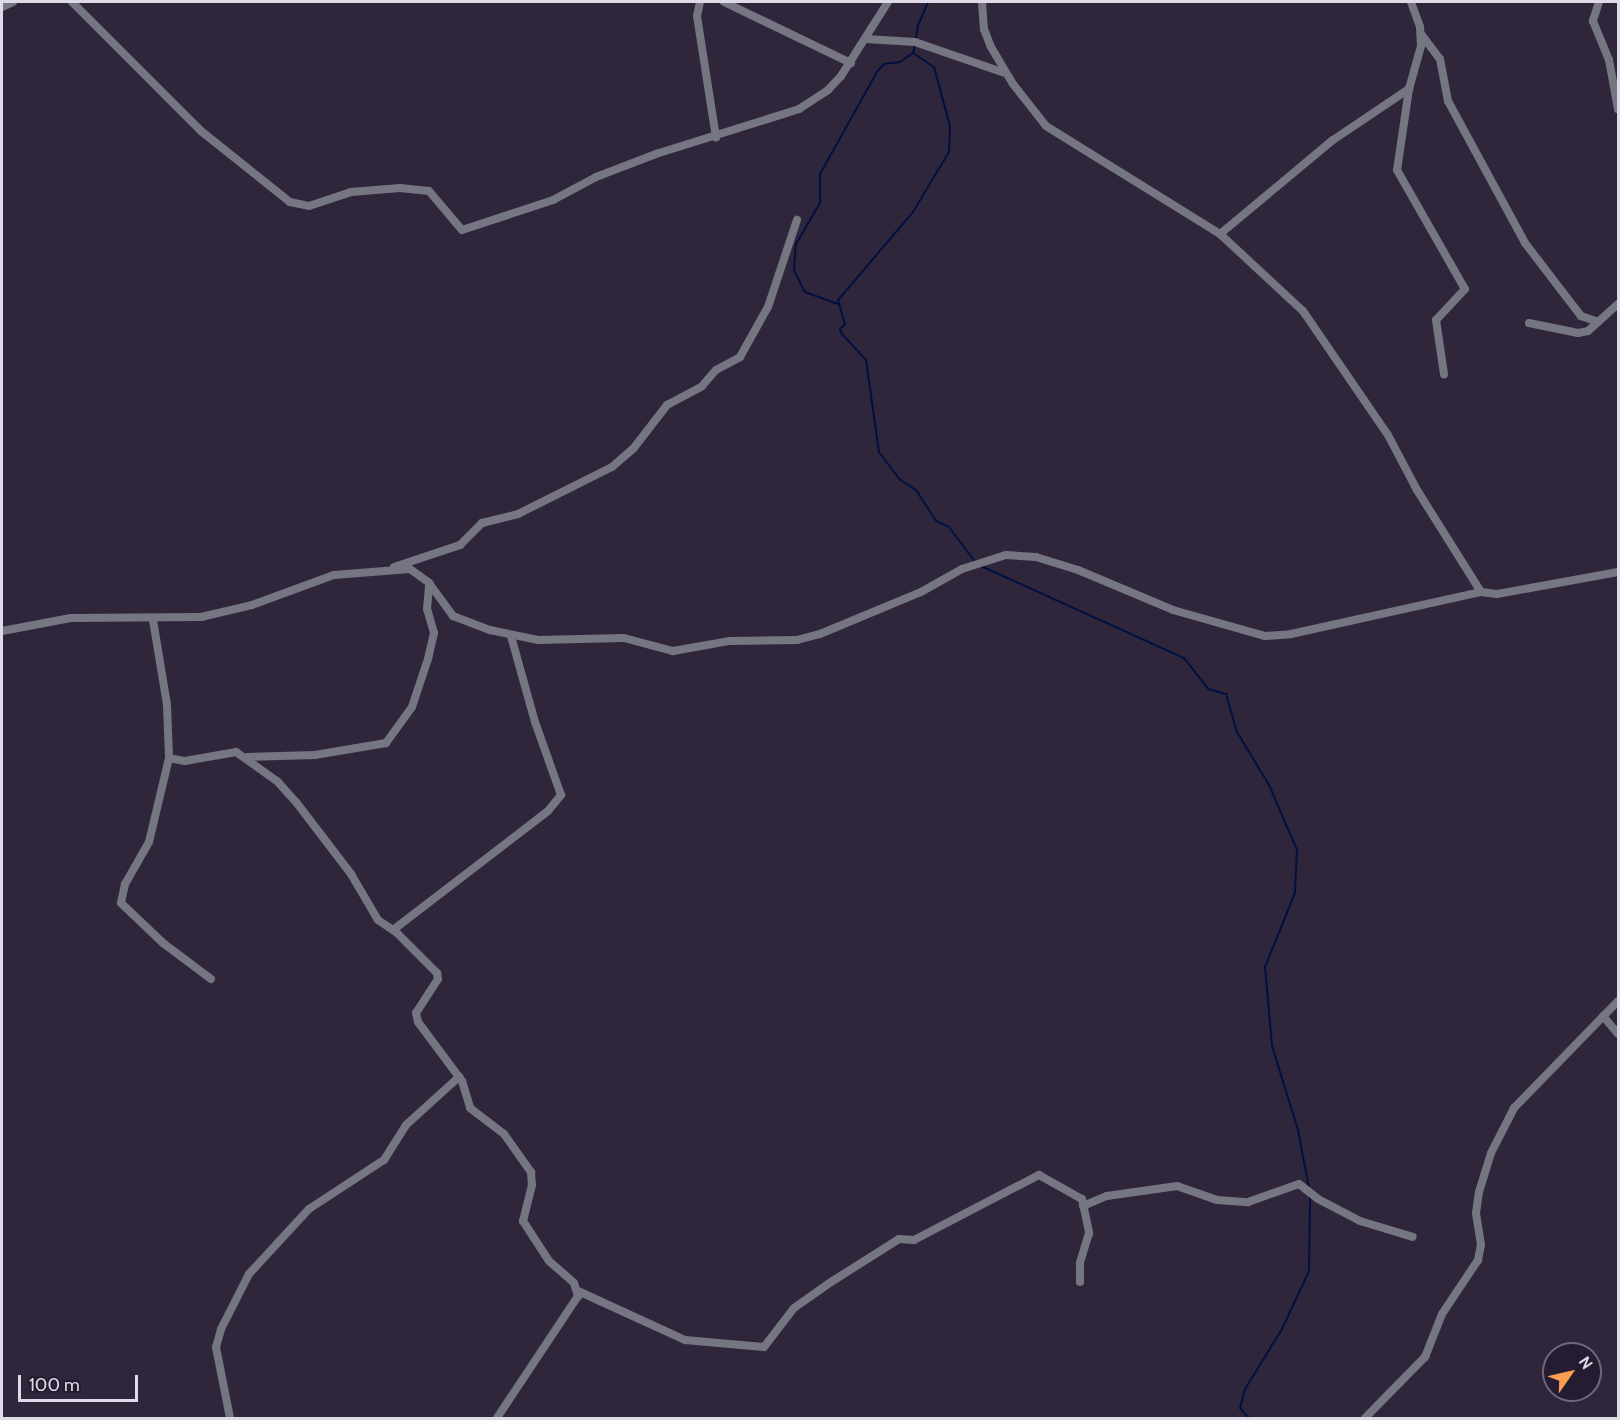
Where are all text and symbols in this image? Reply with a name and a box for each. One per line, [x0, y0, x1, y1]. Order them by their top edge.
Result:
north arrow [1542, 1342, 1602, 1402]
text: N [1575, 1353, 1597, 1373]
scale bar [21, 1363, 141, 1401]
text: 100 m [29, 1374, 80, 1396]

